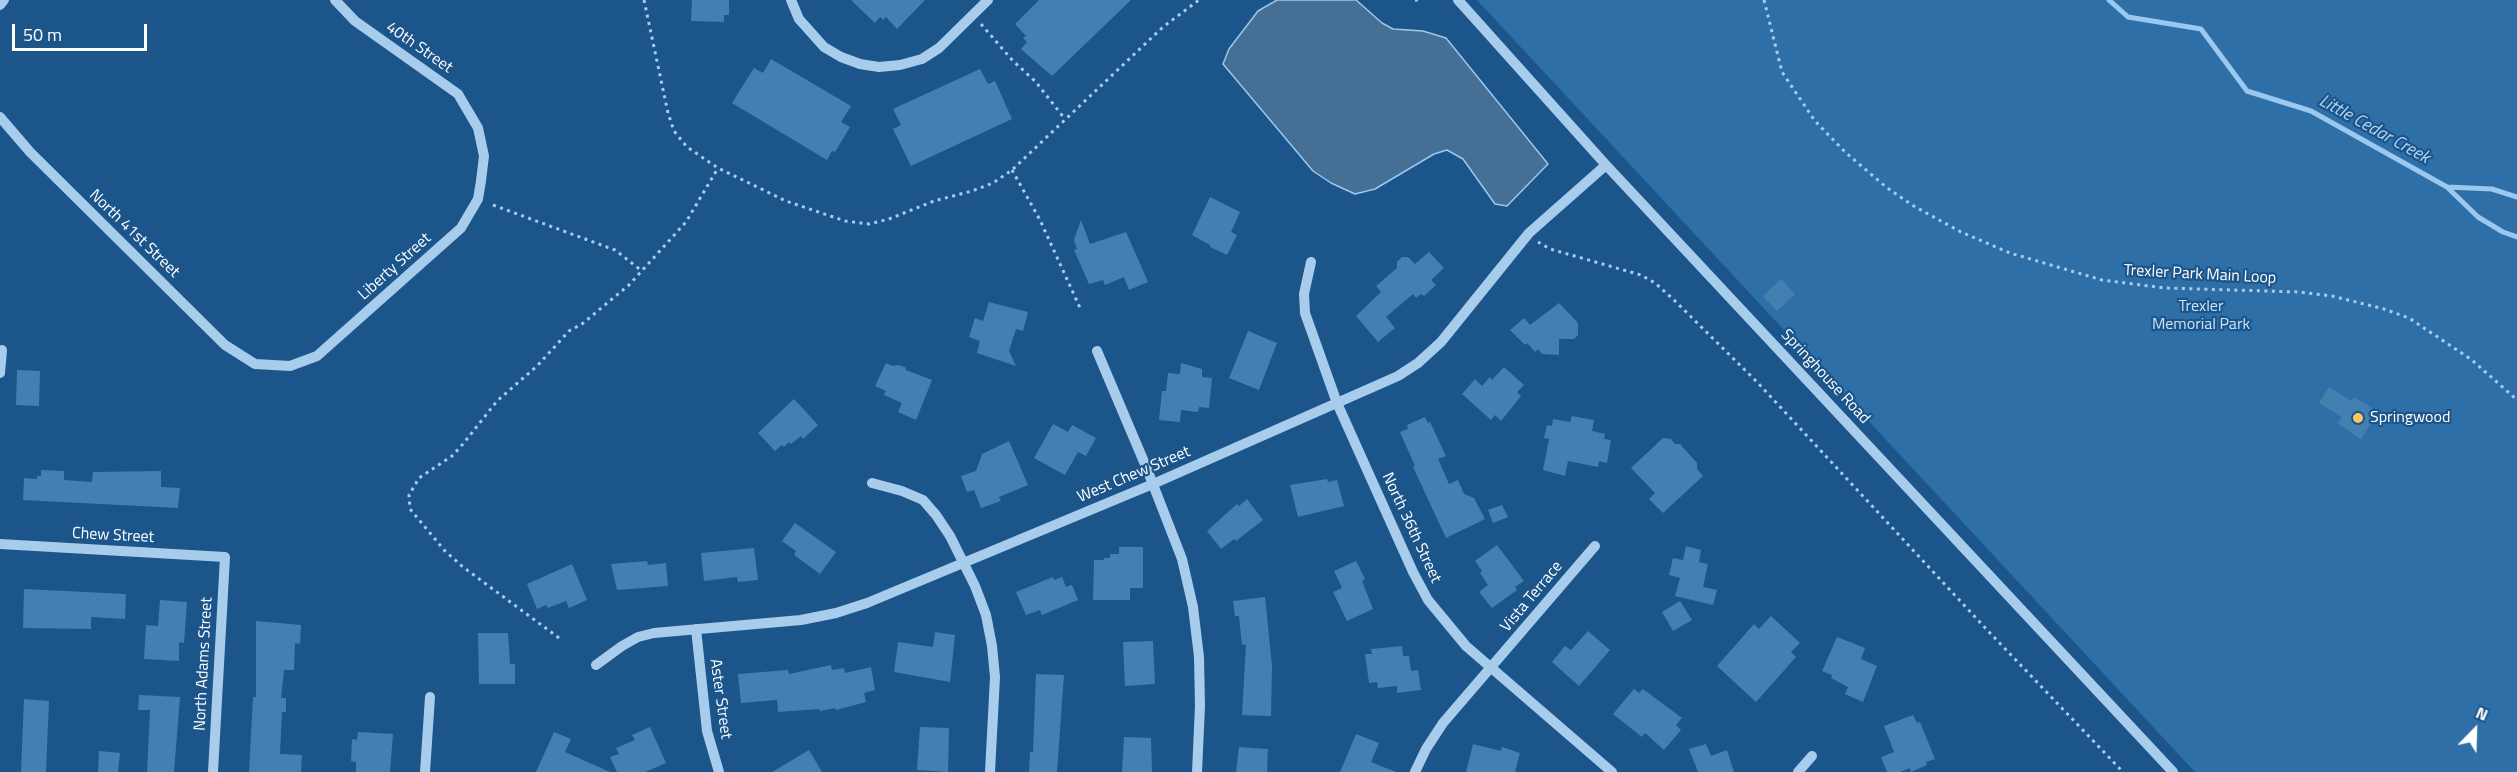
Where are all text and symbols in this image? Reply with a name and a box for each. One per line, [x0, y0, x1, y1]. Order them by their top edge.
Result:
scale bar [15, 12, 150, 50]
street label: 40th Street [382, 18, 456, 78]
text: 50 m [23, 21, 62, 48]
water label: Little Cedar Creek [2315, 91, 2433, 169]
street label: North 41st Street [85, 186, 183, 282]
street label: Liberty Street [355, 229, 435, 305]
street label: Trexler Park Main Loop [2123, 261, 2277, 289]
park label: Trexler Memorial Park [2152, 297, 2250, 335]
street label: Springhouse Road [1776, 326, 1874, 428]
place label: Springwood [2370, 408, 2450, 428]
marker: Springwood [2351, 411, 2365, 425]
street label: West Chew Street [1075, 443, 1193, 507]
street label: North 36th Street [1377, 470, 1445, 586]
street label: Chew Street [71, 524, 155, 548]
street label: Vista Terrace [1497, 558, 1567, 636]
street label: North Adams Street [191, 597, 217, 731]
street label: Aster Street [705, 658, 735, 740]
north arrow [2445, 700, 2505, 760]
text: N [2472, 700, 2492, 727]

